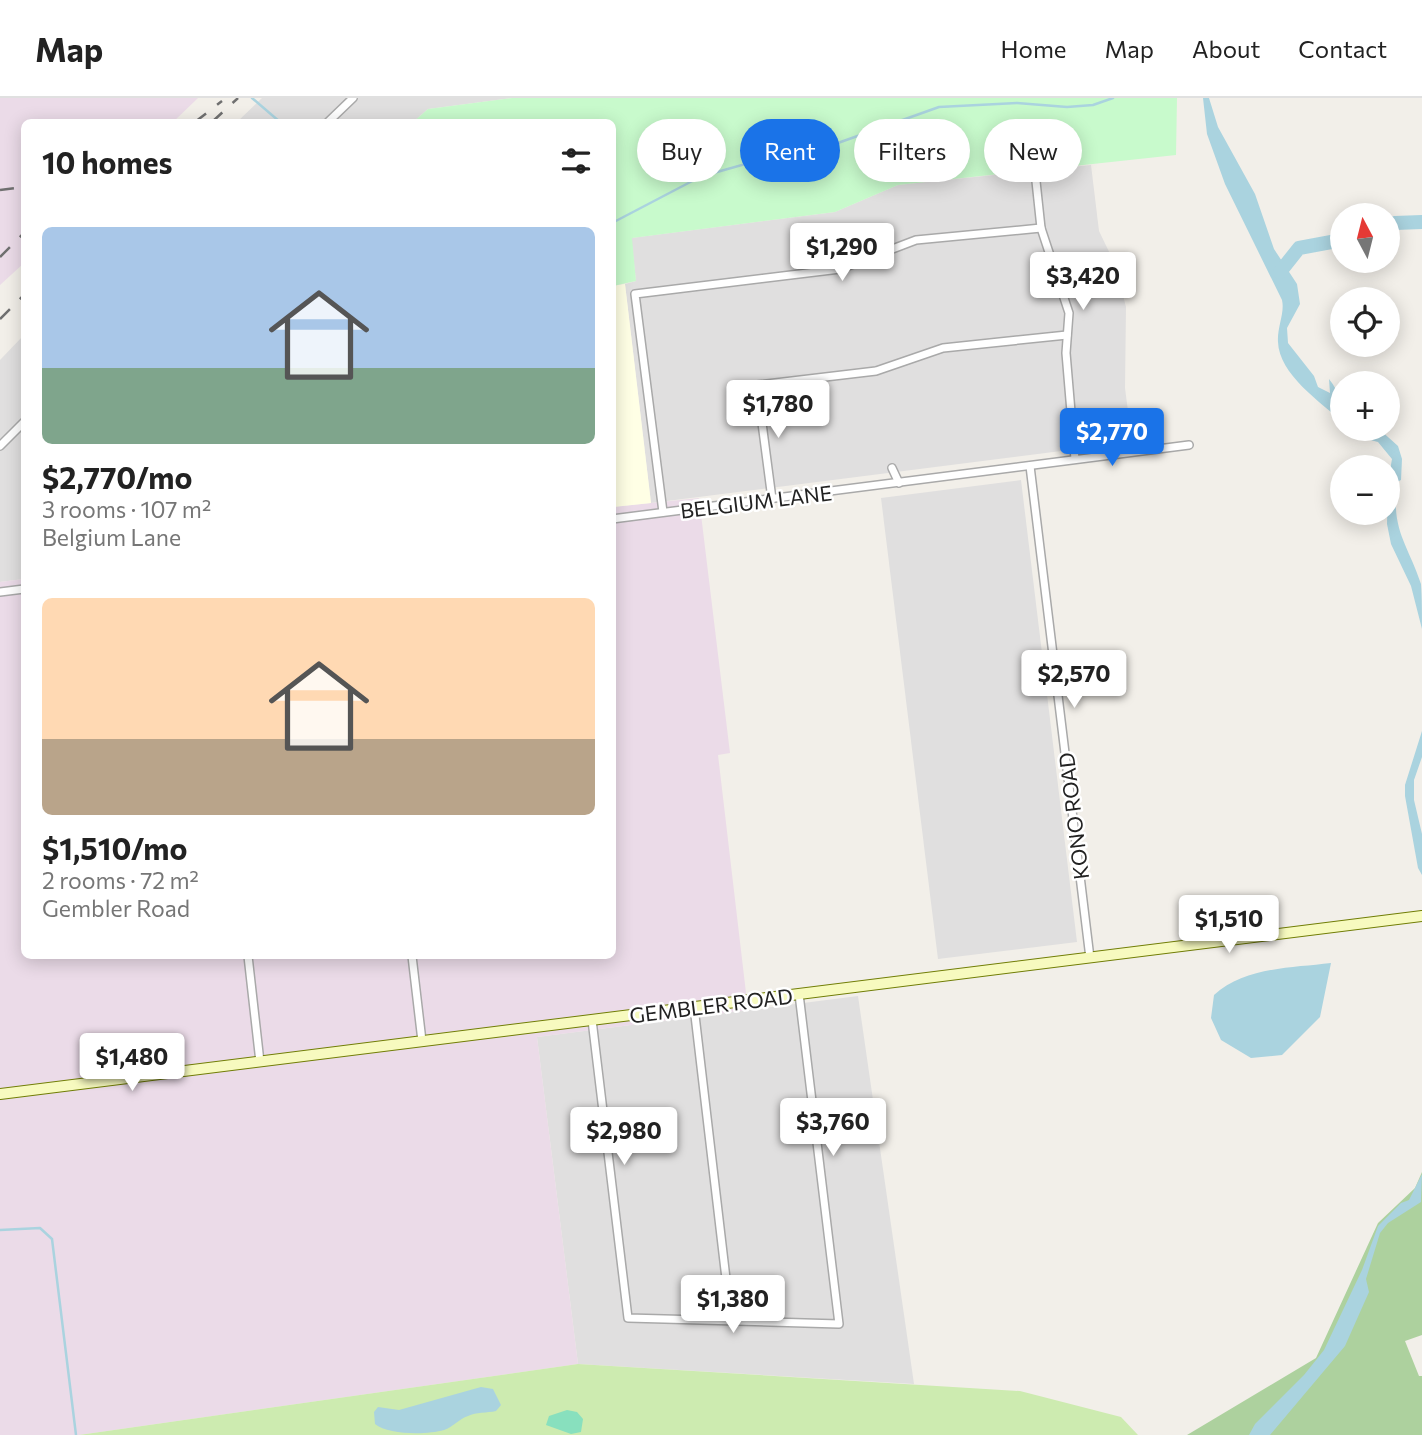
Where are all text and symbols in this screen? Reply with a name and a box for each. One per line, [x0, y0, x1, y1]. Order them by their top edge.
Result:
text: Map [35, 28, 103, 69]
text: Home [1001, 34, 1067, 63]
text: Map [1105, 34, 1154, 63]
text: About [1192, 34, 1260, 63]
text: Contact [1298, 34, 1387, 63]
chip: Buy [637, 119, 726, 182]
chip: Rent [740, 119, 840, 182]
chip: Filters [854, 119, 970, 182]
chip: New [984, 119, 1082, 182]
icon: filters [557, 142, 595, 180]
text: 10 homes [42, 143, 172, 180]
north arrow [1330, 203, 1400, 273]
map controls [1330, 203, 1400, 525]
pin: $1,290 [785, 223, 899, 283]
text: $1,290 [806, 232, 878, 260]
pin: $3,420 [1026, 252, 1140, 312]
text: $3,420 [1046, 261, 1120, 289]
icon: home [256, 272, 382, 398]
button: locate [1330, 287, 1400, 357]
button: + [1330, 371, 1400, 441]
pin: $1,780 [721, 380, 835, 440]
text: $1,780 [742, 389, 814, 417]
pin: $2,770 [1055, 408, 1169, 468]
text: $2,770 [1076, 417, 1148, 445]
button: − [1330, 455, 1400, 525]
text: $2,770/mo [42, 458, 192, 495]
street label: BELGIUM LANE [679, 479, 833, 523]
text: 3 rooms · 107 m² [42, 495, 211, 523]
text: Belgium Lane [42, 523, 181, 551]
icon: home [256, 643, 382, 769]
pin: $2,570 [1017, 650, 1131, 710]
text: $2,570 [1037, 659, 1111, 687]
street label: KONO ROAD [1053, 751, 1093, 881]
text: $1,510/mo [42, 829, 187, 866]
text: 2 rooms · 72 m² [42, 866, 199, 894]
text: Gembler Road [42, 894, 190, 922]
pin: $1,510 [1172, 896, 1286, 955]
text: $1,510 [1195, 904, 1263, 932]
street label: GEMBLER ROAD [628, 983, 794, 1027]
pin: $1,480 [75, 1034, 189, 1093]
text: $1,480 [96, 1042, 168, 1070]
pin: $3,760 [776, 1098, 890, 1158]
text: $3,760 [796, 1107, 870, 1135]
pin: $2,980 [567, 1108, 681, 1167]
text: $2,980 [586, 1116, 662, 1144]
pin: $1,380 [676, 1276, 790, 1335]
text: $1,380 [697, 1284, 769, 1312]

